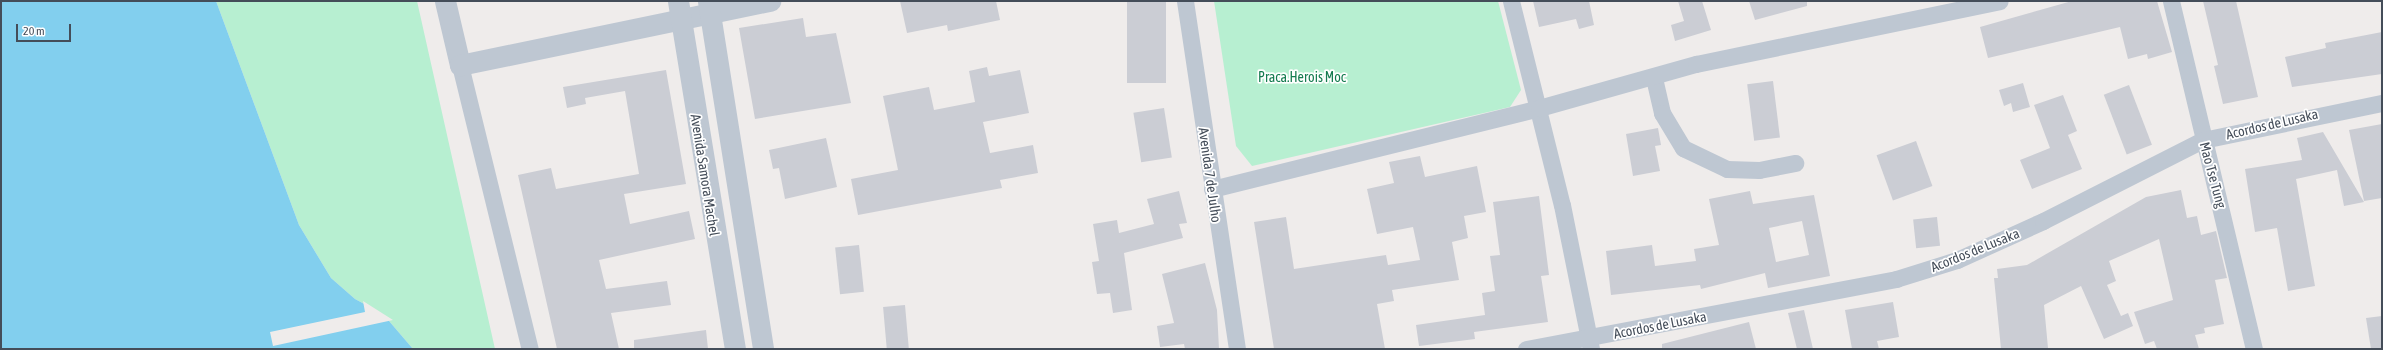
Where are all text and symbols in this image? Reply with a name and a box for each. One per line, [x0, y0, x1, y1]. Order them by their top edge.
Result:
scale bar [18, 16, 73, 42]
text: 20 m [23, 24, 45, 38]
park label: Praca.Herois Moc [1258, 69, 1346, 85]
street label: Acordos de Lusaka [2224, 105, 2320, 143]
street label: Avenida Samora Machel [687, 113, 723, 237]
street label: Avenida 7 de Julho [1195, 126, 1225, 224]
street label: Mao Tse Tung [2196, 140, 2230, 210]
street label: Acordos de Lusaka [1928, 225, 2022, 275]
street label: Acordos de Lusaka [1612, 308, 1708, 342]

